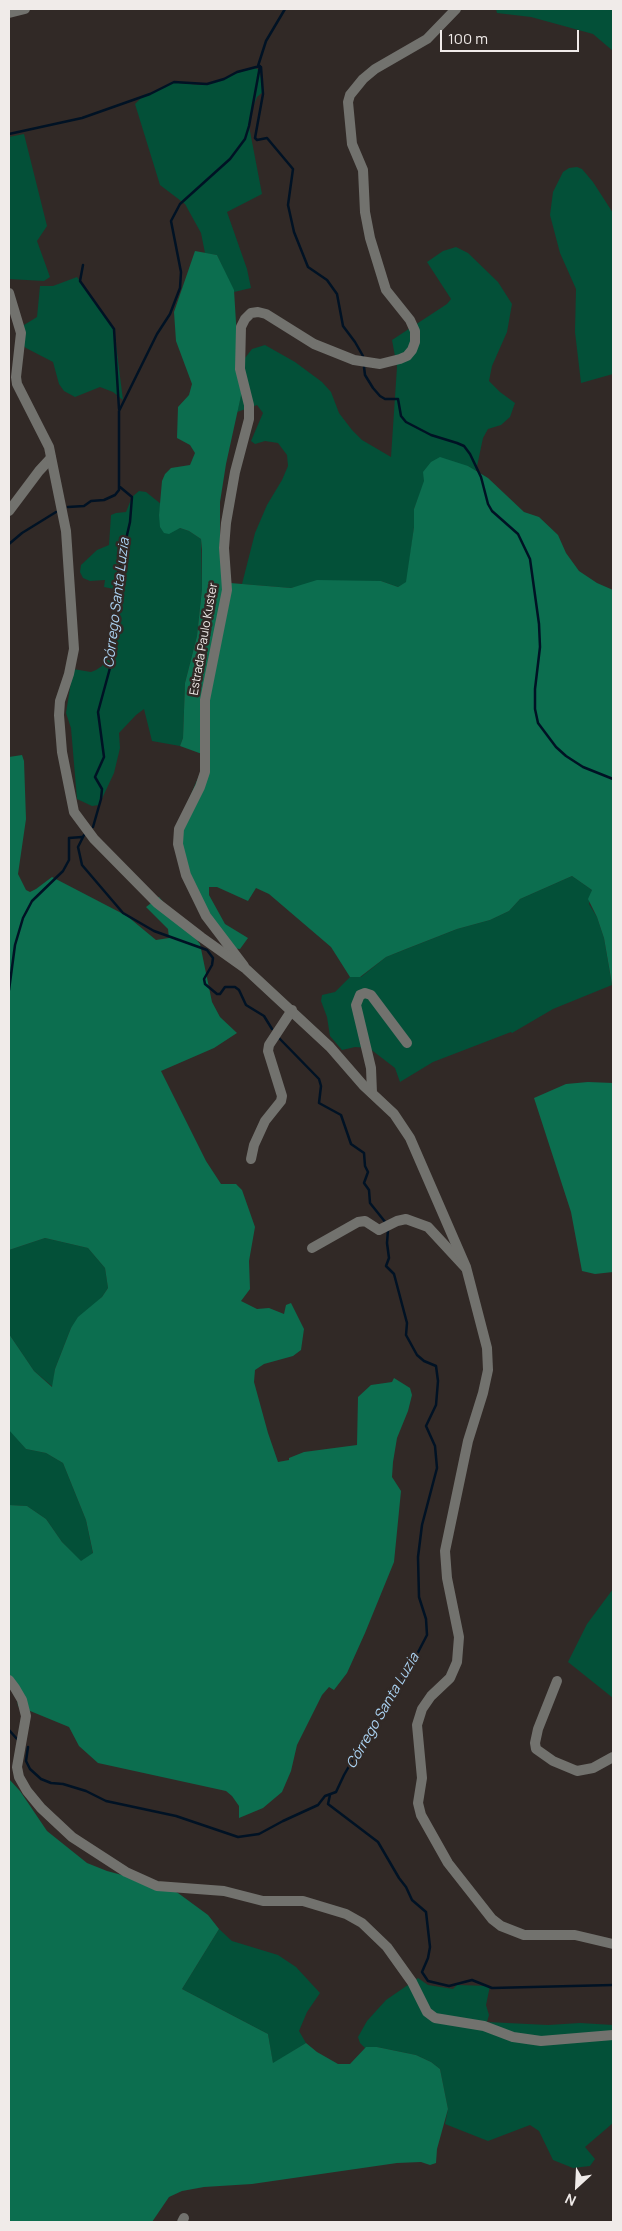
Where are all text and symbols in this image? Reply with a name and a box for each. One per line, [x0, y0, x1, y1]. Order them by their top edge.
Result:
scale bar [442, 20, 581, 52]
text: 100 m [448, 28, 488, 49]
water label: Córrego Santa Luzia [101, 537, 133, 669]
street label: Estrada Paulo Kuster [187, 582, 221, 696]
water label: Córrego Santa Luzia [343, 1650, 423, 1772]
north arrow [552, 2161, 602, 2211]
text: N [562, 2189, 579, 2211]

